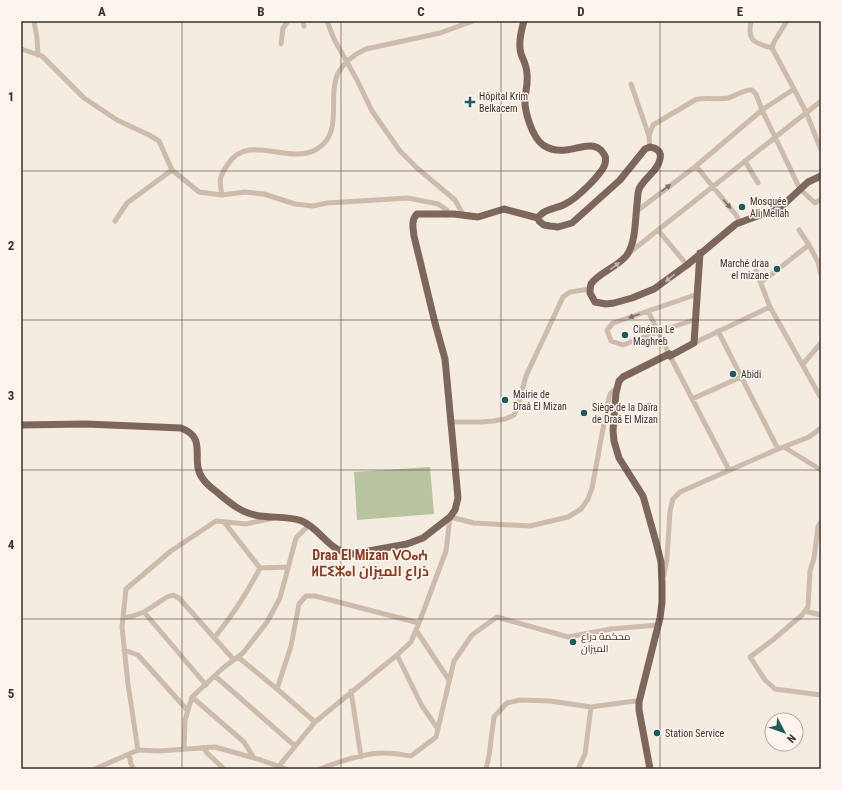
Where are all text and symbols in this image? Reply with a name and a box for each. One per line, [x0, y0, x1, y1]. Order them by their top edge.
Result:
text: A [98, 4, 106, 19]
text: B [257, 4, 265, 19]
text: C [417, 4, 425, 19]
text: D [577, 4, 585, 19]
text: E [737, 4, 744, 19]
text: 1 [8, 89, 14, 104]
place label: Hôpital Krim Belkacem [479, 91, 528, 114]
marker: Hôpital Krim Belkacem [464, 96, 476, 108]
one-way arrow [661, 184, 672, 193]
place label: Mosquée Ali Mellah [750, 196, 789, 219]
one-way arrow [722, 199, 731, 210]
marker: Mosquée Ali Mellah [737, 202, 747, 212]
text: 2 [8, 238, 15, 253]
place label: Marché draa el mizane [720, 258, 769, 281]
one-way arrow [609, 262, 620, 270]
marker: Marché draa el mizane [772, 264, 782, 274]
one-way arrow [664, 273, 675, 282]
one-way arrow [628, 313, 640, 319]
place label: Cinéma Le Maghreb [633, 324, 675, 347]
marker: Cinéma Le Maghreb [620, 330, 630, 340]
marker: Abidi [728, 369, 738, 379]
place label: Abidi [741, 369, 761, 380]
text: 3 [8, 388, 14, 403]
place label: Mairie de Draâ El Mizan [513, 389, 567, 412]
marker: Mairie de Draâ El Mizan [500, 395, 510, 405]
place label: Siège de la Daïra de Draâ El Mizan [592, 402, 658, 425]
marker: Siège de la Daïra de Draâ El Mizan [579, 408, 589, 418]
text: 4 [8, 537, 15, 552]
district label: Draa El Mizan ⴸⵔⴰⵄ ⵍⵎⵉⵣⴰⵏ ذراع الميزان [311, 547, 429, 581]
place label: محكمة دراع الميزان [581, 631, 631, 655]
marker: محكمة دراع الميزان [568, 637, 578, 647]
text: 5 [8, 686, 15, 701]
north arrow [764, 712, 804, 752]
marker: Station Service [652, 728, 662, 738]
place label: Station Service [665, 728, 725, 739]
text: N [784, 731, 798, 745]

